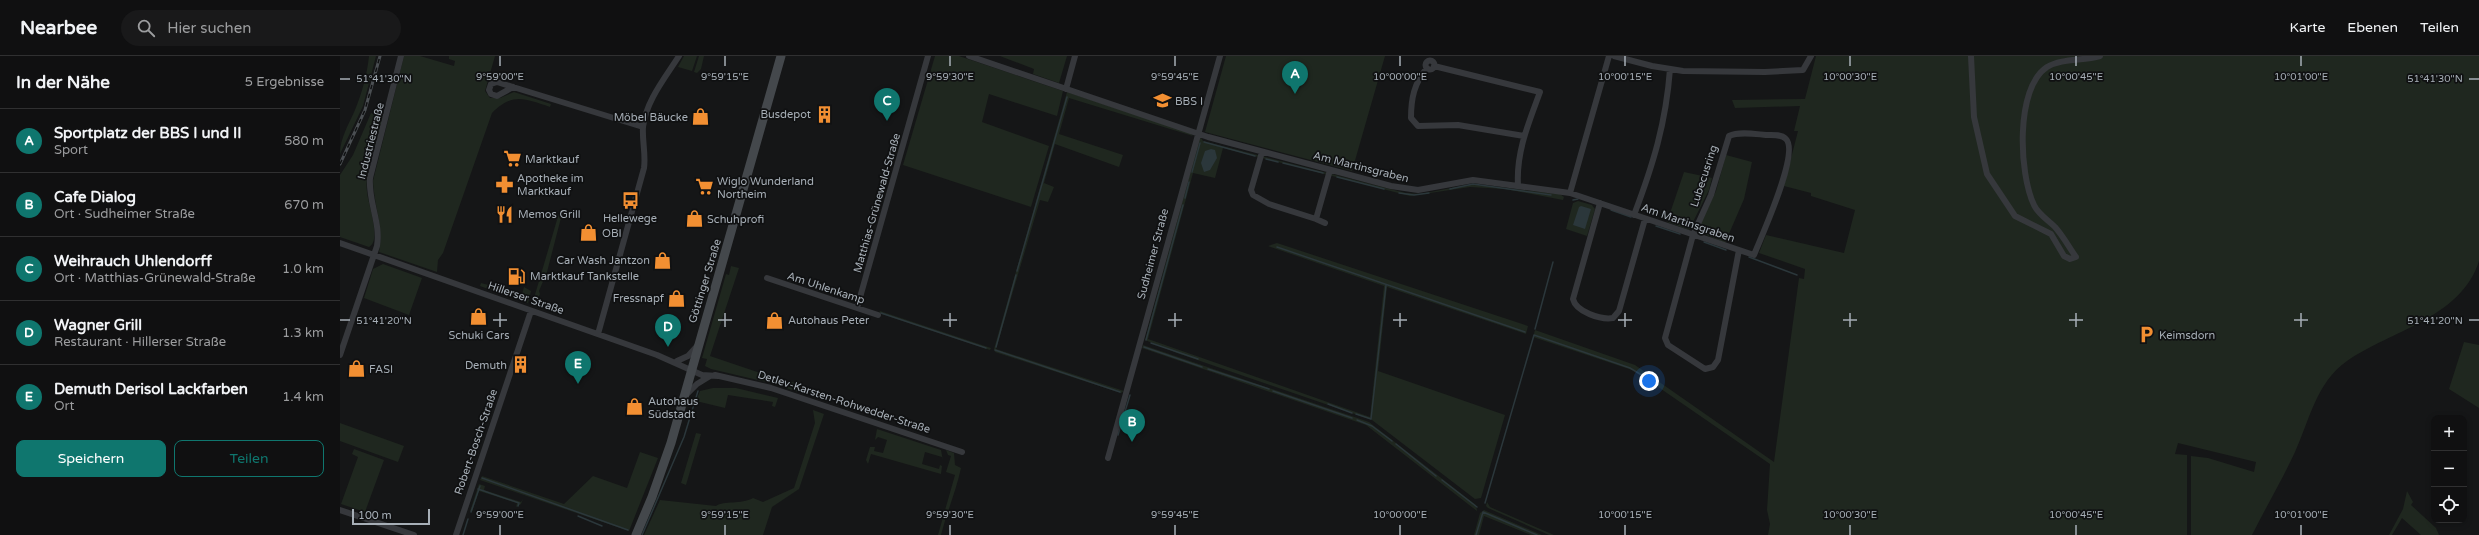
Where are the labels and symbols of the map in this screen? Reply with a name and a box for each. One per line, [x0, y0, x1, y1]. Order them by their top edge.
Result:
pin: A [1282, 61, 1308, 94]
text: 9°59'00"E [476, 71, 524, 83]
text: 9°59'15"E [701, 71, 749, 83]
text: 9°59'30"E [926, 71, 974, 83]
text: 9°59'45"E [1151, 71, 1199, 83]
text: 10°00'00"E [1373, 71, 1427, 83]
text: 10°00'15"E [1598, 71, 1652, 83]
text: 10°00'30"E [1823, 71, 1877, 83]
text: 10°00'45"E [2049, 71, 2103, 83]
text: 10°01'00"E [2274, 71, 2328, 83]
text: 51°41'30"N [356, 73, 412, 85]
text: 51°41'30"N [2407, 73, 2463, 85]
pin: C [874, 88, 900, 121]
school or university icon: BBS I [1152, 91, 1172, 111]
place label: BBS I [1175, 95, 1203, 108]
street label: Industriestraße [355, 101, 387, 181]
building icon: Busdepot [814, 104, 834, 124]
shop icon: Möbel Bäucke [691, 107, 711, 127]
place label: Busdepot [761, 108, 811, 121]
place label: Möbel Bäucke [614, 111, 688, 124]
street label: Matthias-Grünewald-Straße [851, 132, 903, 274]
street label: Lubecusring [1688, 143, 1720, 209]
supermarket icon: Marktkauf [502, 149, 522, 169]
street label: Am Martinsgraben [1312, 149, 1410, 185]
place label: Marktkauf [525, 153, 580, 166]
place label: Apotheke im Marktkauf [517, 172, 584, 198]
pharmacy icon: Apotheke im Marktkauf [494, 174, 514, 194]
place label: Wiglo Wunderland Northeim [717, 175, 814, 201]
supermarket icon: Wiglo Wunderland Northeim [694, 177, 714, 197]
bus stop icon: Hellewege [620, 190, 640, 210]
street label: Am Martinsgraben [1639, 201, 1737, 245]
restaurant icon: Memos Grill [495, 204, 515, 224]
street label: Sudheimer Straße [1135, 207, 1171, 301]
place label: Memos Grill [518, 208, 580, 221]
shop icon: Schuhprofi [684, 209, 704, 229]
place label: Hellewege [603, 212, 657, 225]
place label: Schuhprofi [707, 213, 764, 226]
shop icon: OBI [579, 223, 599, 243]
place label: OBI [602, 227, 622, 240]
street label: Göttinger Straße [686, 237, 724, 325]
shop icon: Car Wash Jantzon [653, 250, 673, 270]
place label: Car Wash Jantzon [556, 254, 650, 267]
fuel station icon: Marktkauf Tankstelle [507, 266, 527, 286]
street label: Am Uhlenkamp [786, 269, 866, 307]
place label: Marktkauf Tankstelle [530, 270, 639, 283]
street label: Hillerser Straße [486, 279, 566, 317]
shop icon: Fressnapf [667, 288, 687, 308]
place label: Fressnapf [613, 292, 665, 305]
shop icon: Schuki Cars [469, 307, 489, 327]
shop icon: Autohaus Peter [765, 310, 785, 330]
pin: D [655, 314, 681, 347]
place label: Autohaus Peter [788, 314, 870, 327]
text: 51°41'20"N [356, 315, 412, 327]
text: 51°41'20"N [2407, 315, 2463, 327]
parking icon: Keimsdorn [2136, 325, 2156, 345]
place label: Schuki Cars [449, 329, 509, 342]
place label: Keimsdorn [2159, 329, 2215, 342]
pin: E [565, 351, 591, 384]
building icon: Demuth [510, 355, 530, 375]
shop icon: FASI [346, 359, 366, 379]
place label: Demuth [465, 359, 507, 372]
place label: FASI [369, 363, 393, 376]
street label: Detlev-Karsten-Rohwedder-Straße [756, 368, 932, 436]
your location [1639, 371, 1659, 391]
street label: Robert-Bosch-Straße [452, 387, 500, 497]
place label: Autohaus Südstadt [648, 395, 698, 421]
shop icon: Autohaus Südstadt [625, 397, 645, 417]
pin: B [1119, 409, 1145, 442]
scale bar [352, 507, 430, 526]
text: 9°59'00"E [476, 509, 524, 521]
text: 9°59'15"E [701, 509, 749, 521]
text: 9°59'30"E [926, 509, 974, 521]
text: 9°59'45"E [1151, 509, 1199, 521]
text: 10°00'00"E [1373, 509, 1427, 521]
text: 10°00'15"E [1598, 509, 1652, 521]
text: 10°00'30"E [1823, 509, 1877, 521]
text: 10°00'45"E [2049, 509, 2103, 521]
text: 10°01'00"E [2274, 509, 2328, 521]

